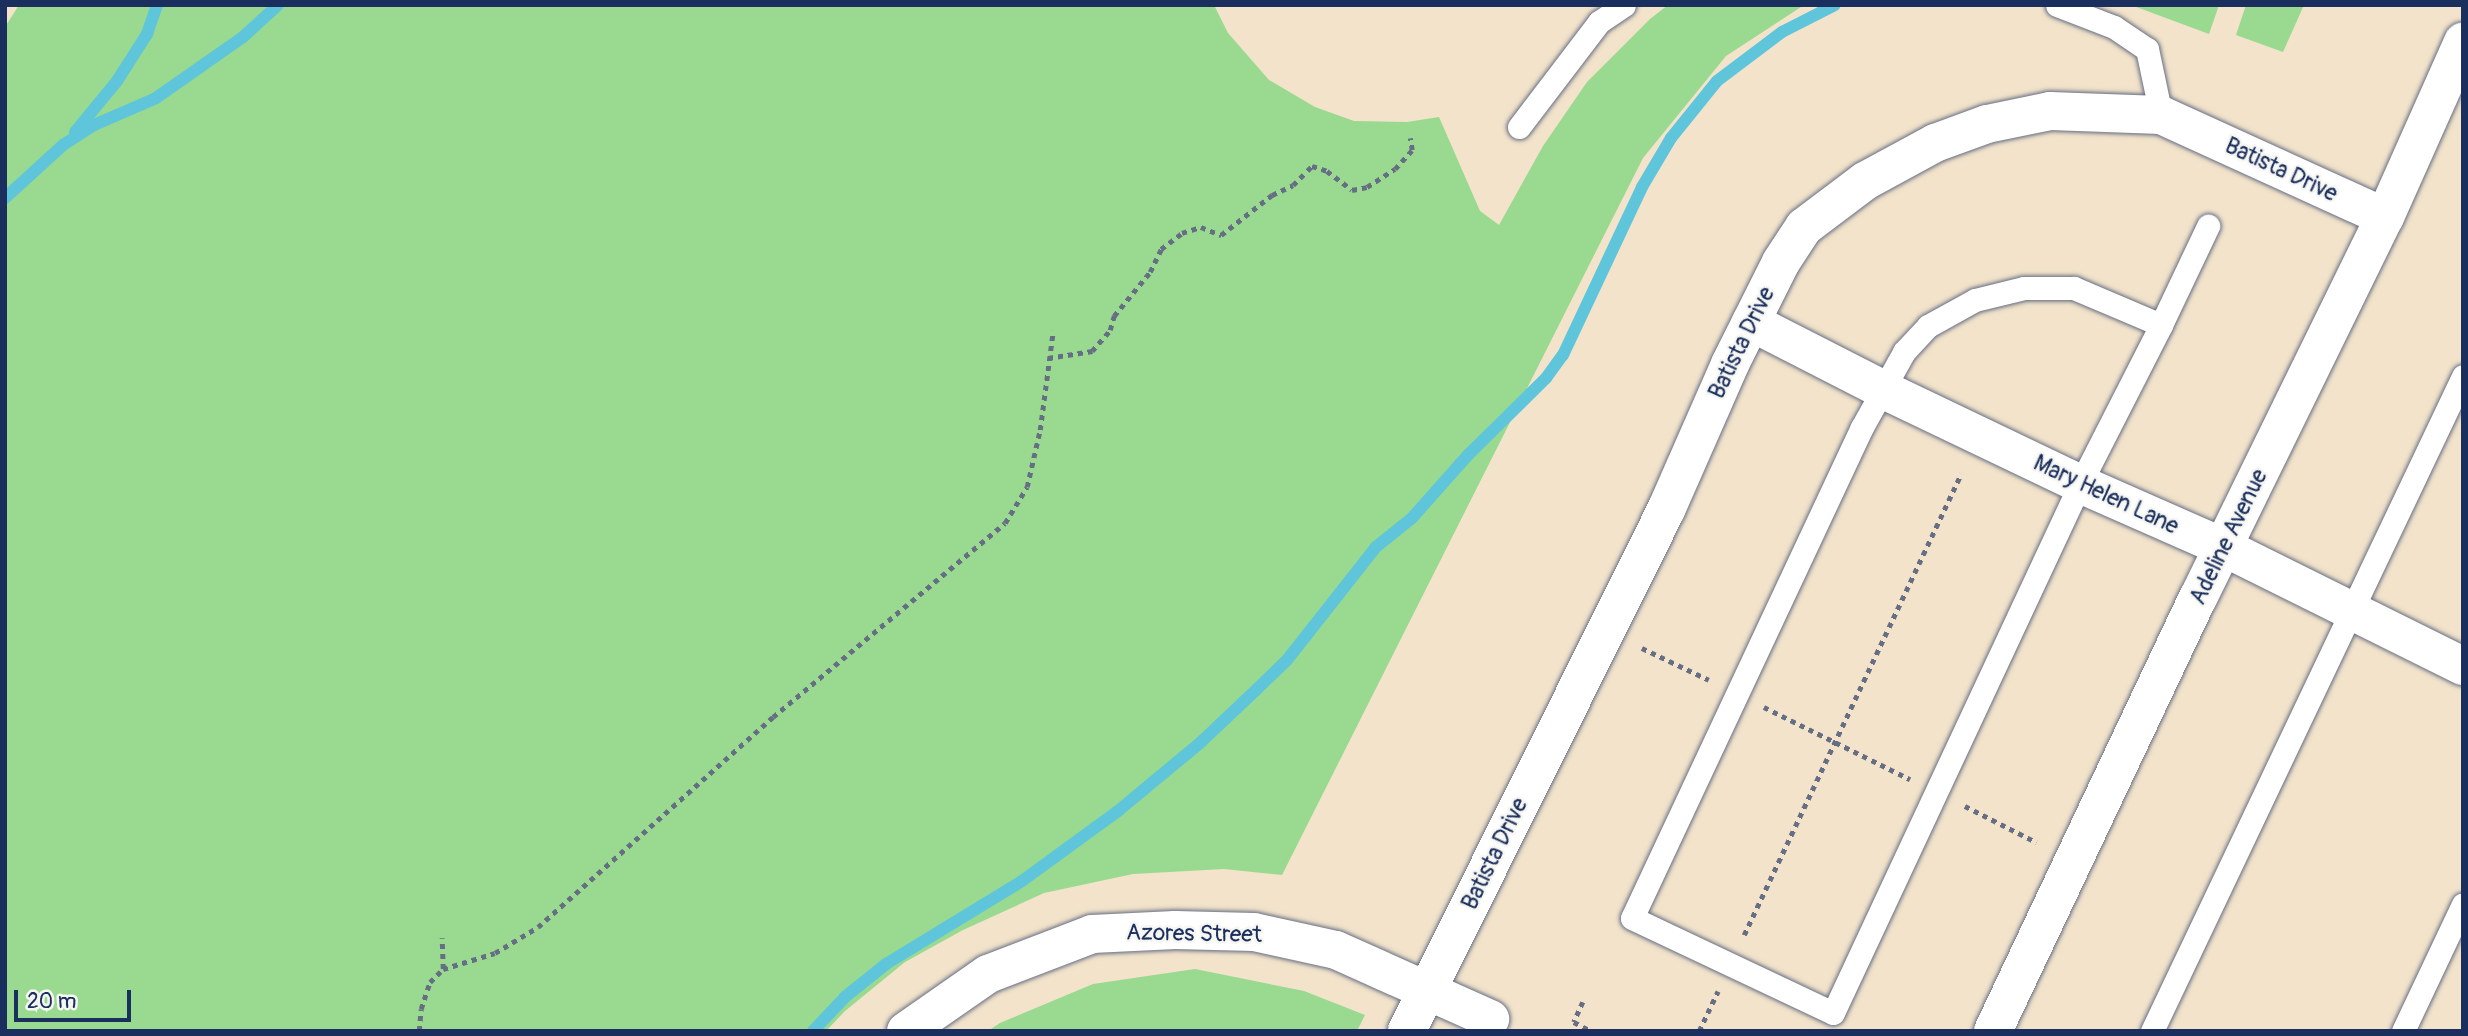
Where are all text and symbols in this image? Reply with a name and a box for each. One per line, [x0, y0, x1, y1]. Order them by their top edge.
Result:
street label: Batista Drive [2220, 132, 2342, 208]
street label: Batista Drive [1703, 283, 1781, 403]
street label: Mary Helen Lane [2029, 449, 2183, 541]
street label: Adeline Avenue [2184, 465, 2274, 609]
street label: Batista Drive [1456, 794, 1534, 914]
street label: Azores Street [1126, 919, 1262, 949]
scale bar [18, 976, 135, 1020]
text: 20 m [27, 988, 76, 1015]

